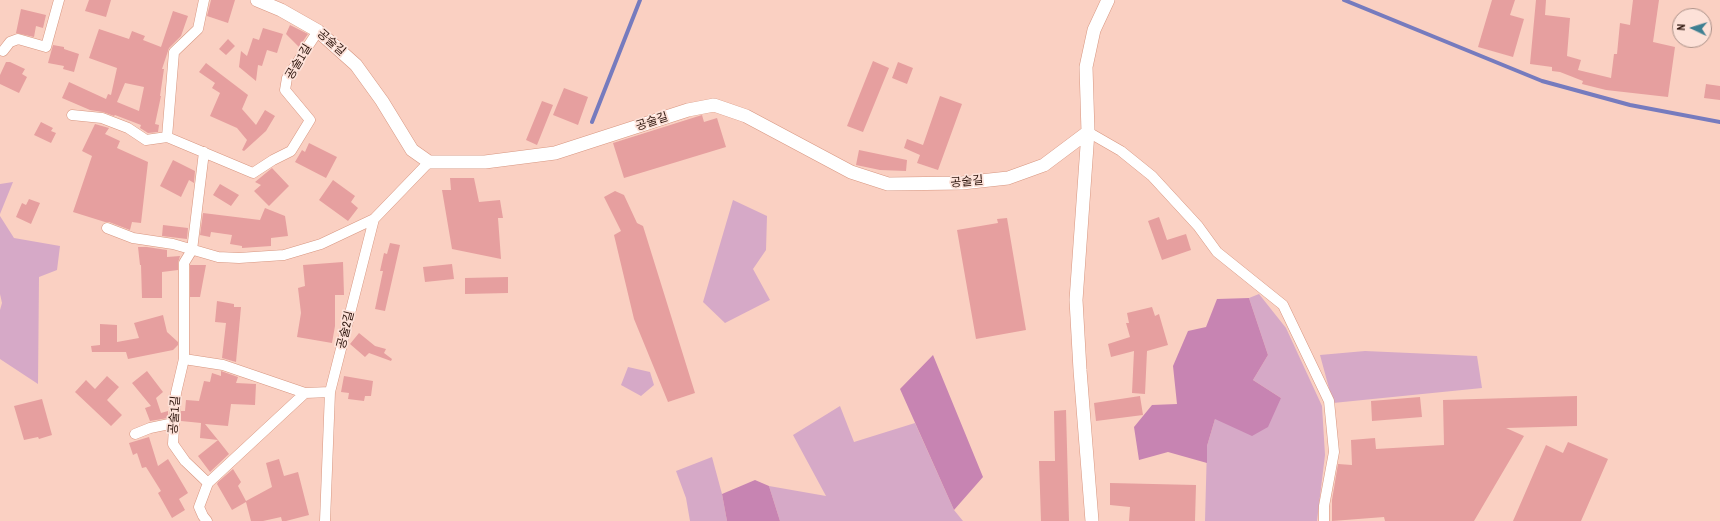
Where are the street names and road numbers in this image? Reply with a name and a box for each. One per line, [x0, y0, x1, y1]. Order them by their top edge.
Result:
street label: 공술길 [314, 27, 348, 59]
street label: 공술1길 [283, 42, 315, 82]
street label: 공술길 [634, 110, 670, 134]
street label: 공술길 [950, 173, 984, 191]
street label: 공술2길 [334, 310, 358, 350]
street label: 공술1길 [166, 395, 184, 435]

